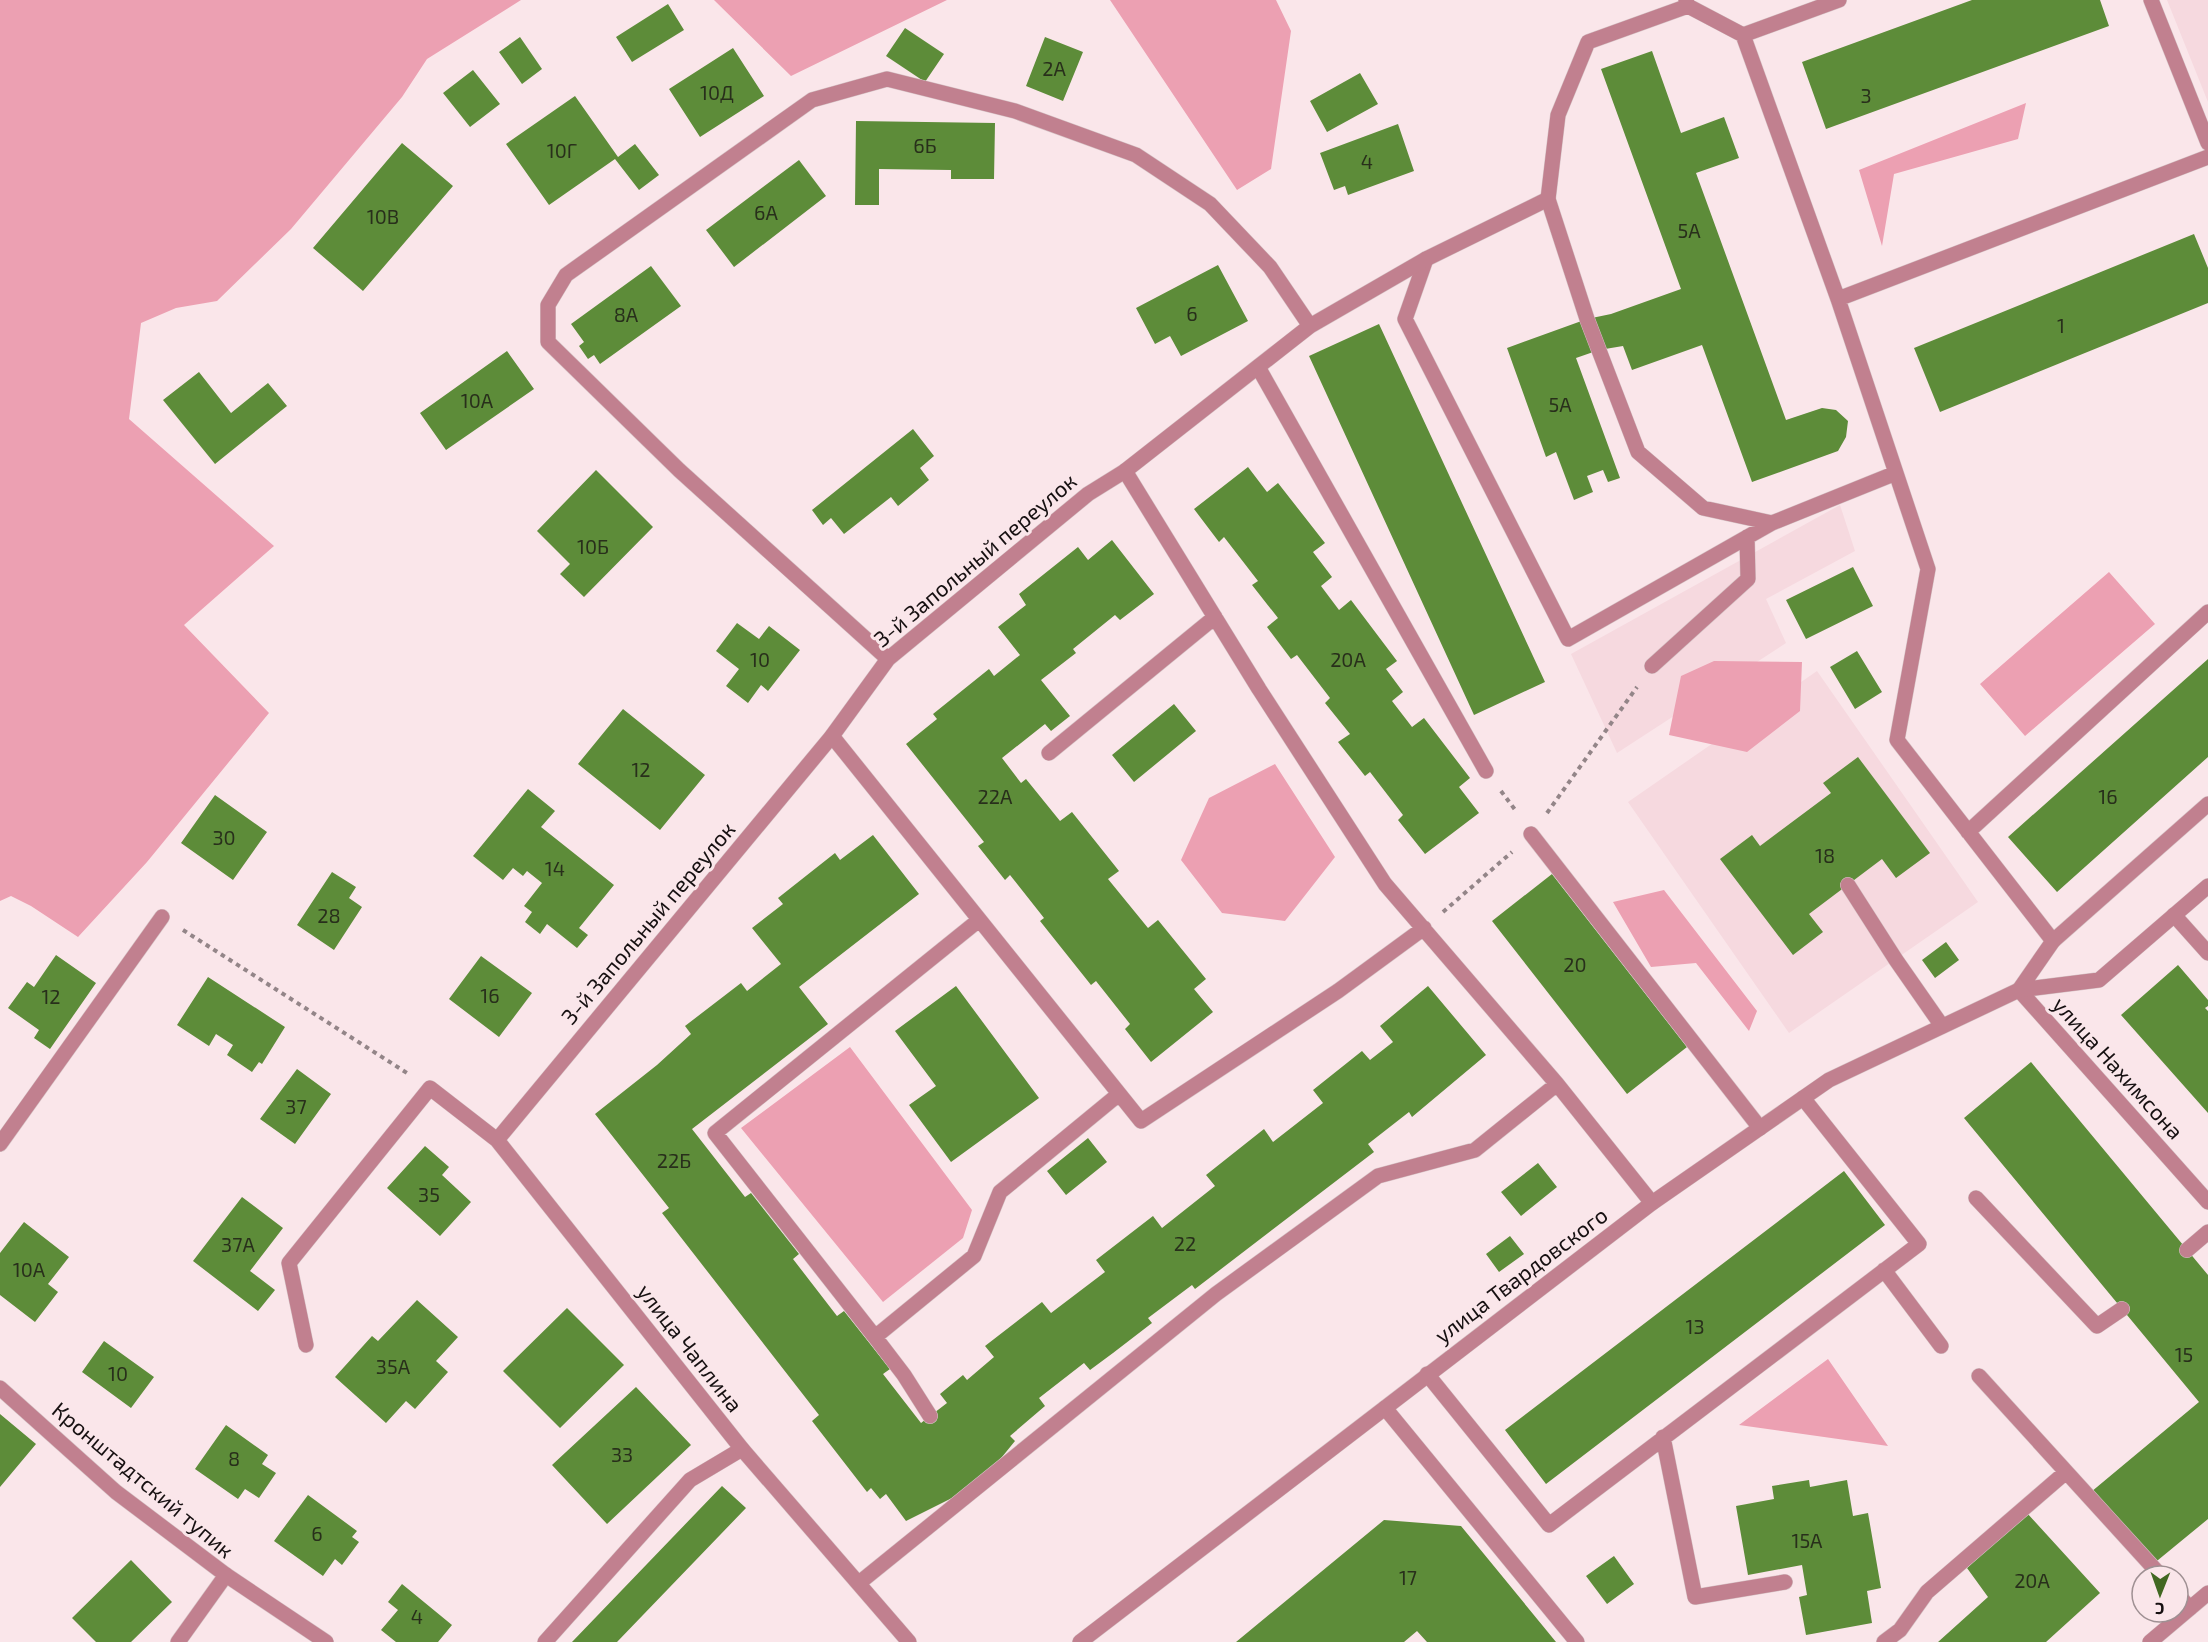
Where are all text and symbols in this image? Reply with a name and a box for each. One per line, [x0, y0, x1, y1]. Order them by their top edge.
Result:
house number: 2А [1042, 56, 1066, 80]
house number: 10Д [700, 80, 734, 104]
house number: 3 [1860, 83, 1872, 107]
house number: 6Б [913, 133, 937, 157]
house number: 10Г [547, 138, 577, 162]
house number: 4 [1361, 149, 1373, 173]
house number: 6А [754, 200, 778, 224]
house number: 10В [367, 204, 399, 228]
house number: 5А [1677, 218, 1701, 242]
house number: 6 [1186, 301, 1198, 325]
house number: 8А [614, 302, 639, 326]
house number: 1 [2057, 313, 2065, 337]
house number: 10А [461, 388, 494, 412]
house number: 5А [1548, 392, 1572, 416]
street label: 3-й Запольный переулок [868, 467, 1082, 652]
house number: 10Б [577, 534, 609, 558]
house number: 10 [750, 647, 770, 671]
house number: 20А [1330, 647, 1366, 671]
house number: 12 [631, 757, 651, 781]
house number: 22А [978, 784, 1013, 808]
house number: 16 [2098, 784, 2118, 808]
street label: 3-й Запольный переулок [555, 816, 740, 1030]
house number: 30 [212, 825, 236, 849]
house number: 18 [1815, 843, 1835, 867]
house number: 14 [545, 856, 565, 880]
house number: 28 [317, 903, 341, 927]
house number: 20 [1563, 952, 1587, 976]
house number: 16 [480, 983, 500, 1007]
house number: 12 [41, 984, 61, 1008]
street label: улица Нахимсона [2047, 991, 2189, 1144]
house number: 37 [285, 1094, 307, 1118]
house number: 22Б [657, 1148, 691, 1172]
house number: 35 [418, 1182, 440, 1206]
street label: улица Твардовского [1429, 1201, 1613, 1348]
house number: 22 [1174, 1231, 1196, 1255]
house number: 37А [221, 1232, 255, 1256]
house number: 10А [13, 1257, 46, 1281]
street label: улица Чаплина [632, 1278, 749, 1417]
house number: 13 [1685, 1314, 1705, 1338]
house number: 15 [2175, 1342, 2193, 1366]
house number: 35А [376, 1354, 411, 1378]
house number: 10 [108, 1361, 128, 1385]
street label: Кронштадтский тупик [47, 1396, 240, 1564]
house number: 33 [611, 1442, 633, 1466]
house number: 8 [228, 1446, 240, 1470]
house number: 6 [311, 1521, 323, 1545]
house number: 15А [1791, 1528, 1823, 1552]
north arrow [2130, 1564, 2190, 1624]
house number: 17 [1399, 1565, 1417, 1589]
house number: 20А [2014, 1568, 2050, 1592]
text: С [2155, 1600, 2165, 1619]
house number: 4 [411, 1604, 423, 1628]

